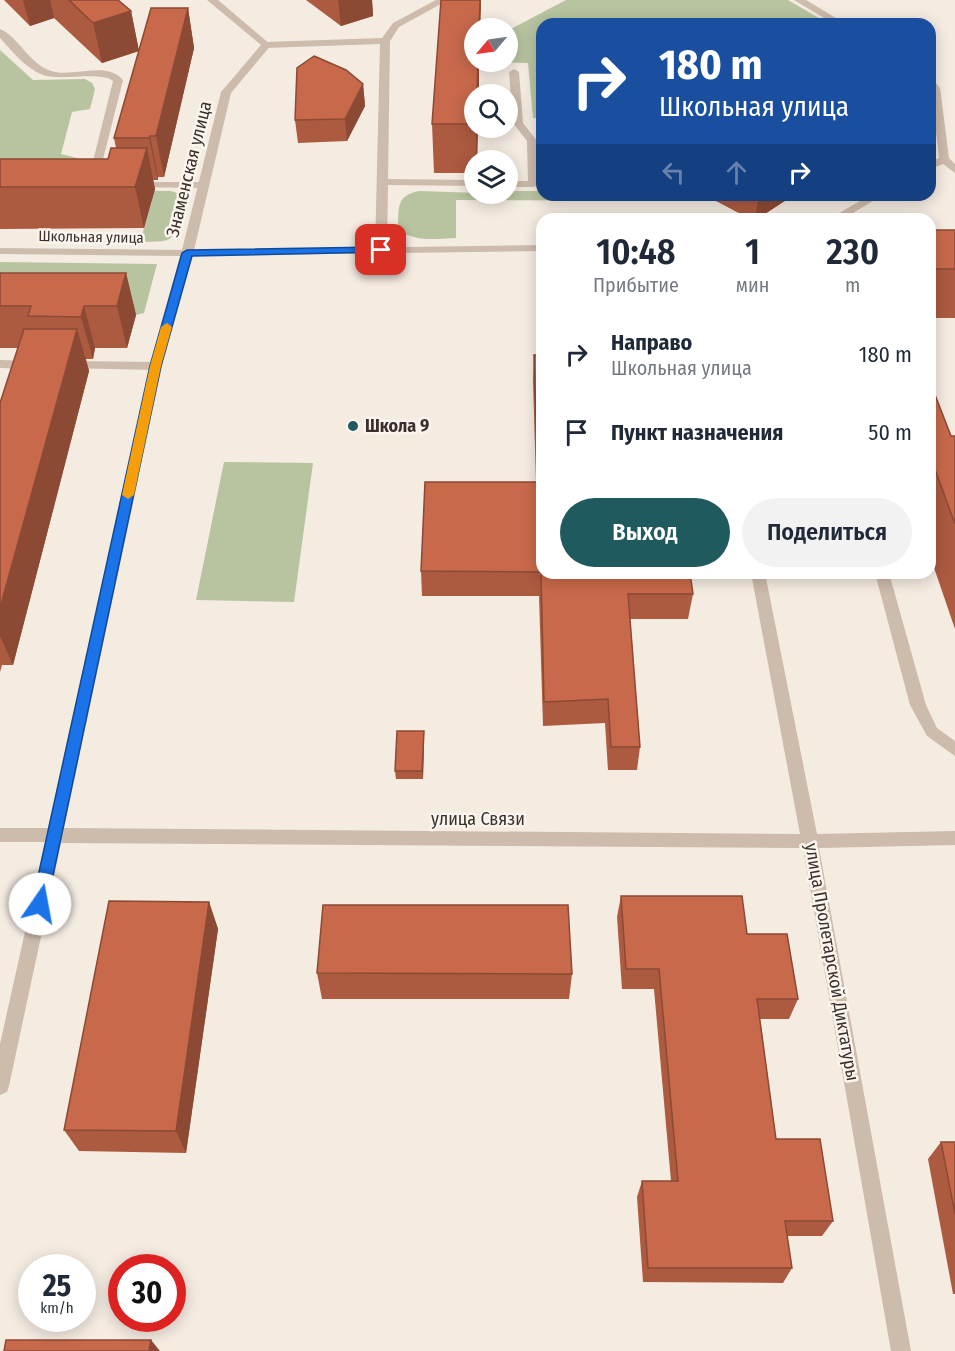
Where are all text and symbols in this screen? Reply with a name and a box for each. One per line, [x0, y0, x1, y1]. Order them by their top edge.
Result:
north arrow [464, 18, 518, 72]
map controls [464, 18, 518, 204]
text: 180 m [659, 40, 763, 90]
icon: right [560, 42, 638, 120]
button: search [464, 84, 518, 138]
text: Школьная улица [659, 91, 849, 123]
street label: Знаменская улица [161, 99, 217, 239]
button: layers [464, 150, 518, 204]
icon: left [657, 156, 690, 189]
icon: ahead [720, 156, 753, 189]
icon: right [783, 156, 816, 189]
pin [355, 224, 406, 275]
street label: Школьная улица [38, 227, 144, 247]
text: 10:48 [596, 230, 676, 274]
text: 1 [745, 230, 760, 274]
text: 230 [826, 230, 879, 274]
icon: arrive [364, 233, 397, 266]
text: Прибытие [593, 273, 679, 297]
text: мин [736, 273, 769, 297]
text: m [845, 273, 860, 297]
text: Направо [611, 329, 692, 356]
icon: right [560, 338, 593, 371]
text: 180 m [859, 341, 912, 368]
text: Школьная улица [611, 356, 752, 380]
place label: Школа 9 [365, 415, 429, 437]
icon: arrive [560, 416, 593, 449]
marker: Школа 9 [346, 419, 360, 433]
text: Пункт назначения [611, 419, 783, 446]
text: 50 m [868, 419, 912, 446]
button: Выход [560, 498, 730, 567]
button: Поделиться [742, 498, 912, 567]
street label: улица Связи [431, 808, 525, 830]
street label: улица Пролетарской Диктатуры [800, 841, 864, 1083]
position arrow [8, 872, 72, 936]
speed limit sign: 30 [108, 1254, 186, 1332]
text: 25 [43, 1268, 71, 1304]
text: km/h [40, 1299, 74, 1317]

